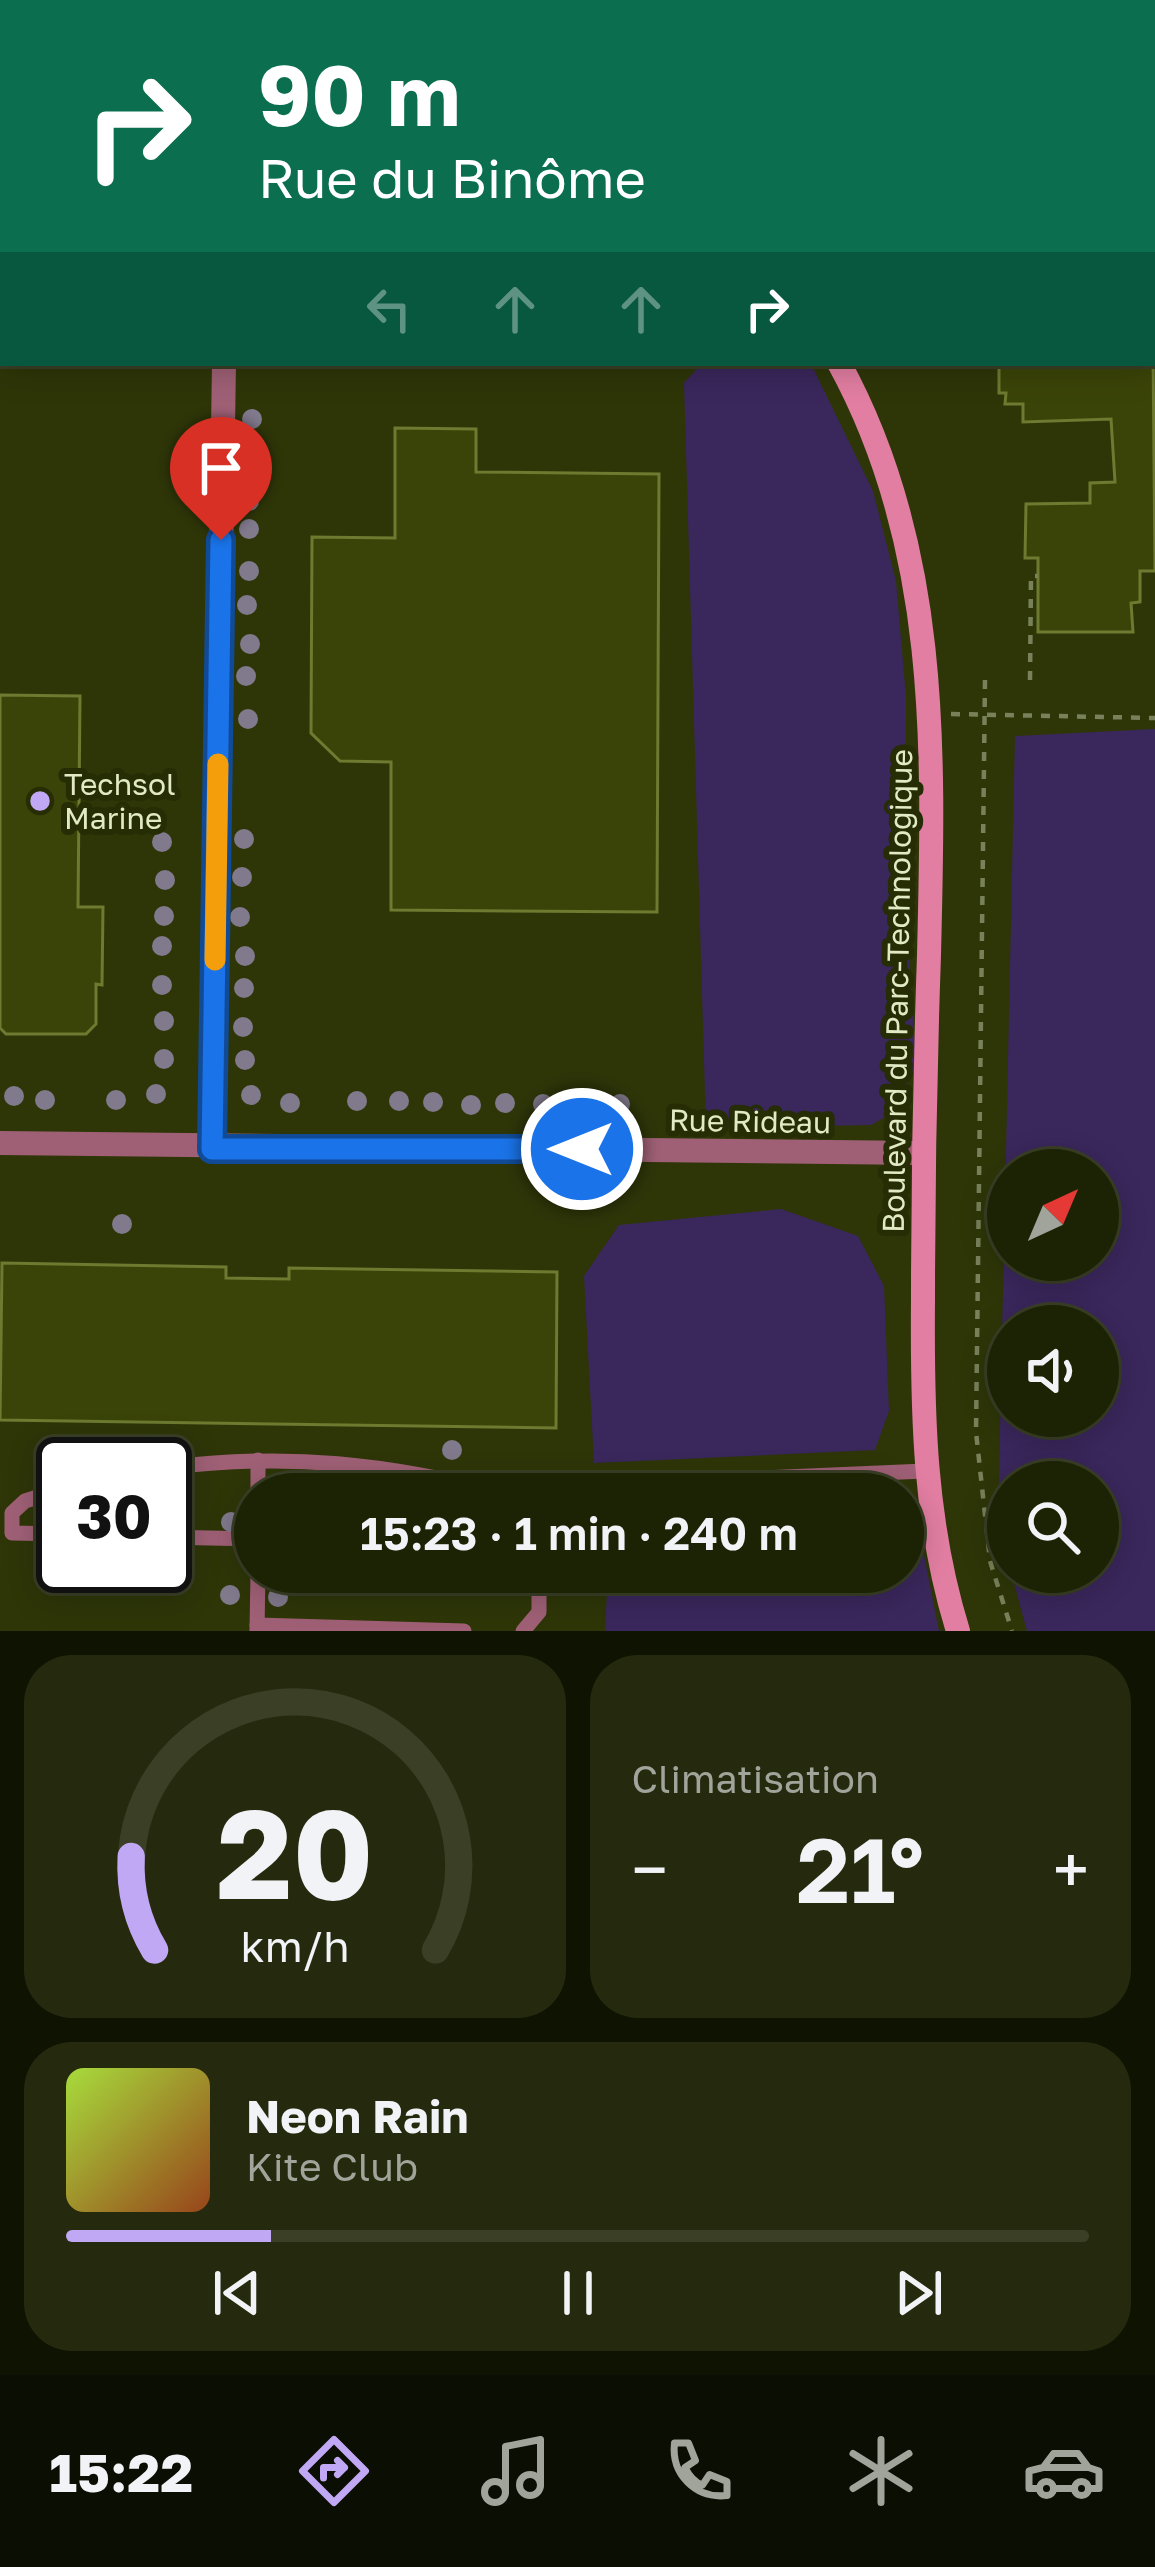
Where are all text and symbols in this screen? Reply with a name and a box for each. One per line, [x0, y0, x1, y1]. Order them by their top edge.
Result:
text: 90 m [258, 44, 460, 144]
icon: right [60, 48, 216, 204]
text: Rue du Binôme [258, 145, 646, 210]
icon: left [356, 276, 422, 342]
icon: ahead [482, 276, 548, 342]
icon: ahead [608, 276, 674, 342]
icon: right [734, 276, 800, 342]
pin [170, 417, 272, 540]
icon: arrive [188, 435, 254, 501]
street label: Boulevard du Parc-Technologique [875, 749, 919, 1233]
place label: Techsol Marine [64, 766, 176, 836]
marker: Techsol Marine [27, 788, 53, 814]
position arrow [519, 1086, 645, 1212]
street label: Rue Rideau [669, 1102, 831, 1140]
north arrow [987, 1149, 1119, 1281]
map controls [987, 1149, 1119, 1593]
button: sound [987, 1305, 1119, 1437]
speed limit sign: 30 [36, 1437, 192, 1593]
button: search [987, 1461, 1119, 1593]
text: 15:23 · 1 min · 240 m [360, 1506, 798, 1560]
text: Climatisation [632, 1755, 879, 1802]
text: 20 [216, 1777, 373, 1926]
text: 21° [796, 1815, 924, 1923]
text: − [632, 1829, 668, 1909]
text: + [1053, 1829, 1089, 1909]
text: km/h [240, 1919, 349, 1970]
text: Neon Rain [246, 2089, 469, 2143]
text: Kite Club [246, 2143, 418, 2190]
icon: previous [204, 2260, 270, 2326]
icon: pause [545, 2260, 611, 2326]
icon: next [886, 2260, 952, 2326]
icon: directions [292, 2429, 376, 2513]
icon: music [474, 2429, 558, 2513]
icon: phone [657, 2429, 741, 2513]
icon: climate [839, 2429, 923, 2513]
icon: car [1022, 2429, 1106, 2513]
text: 15:22 [49, 2439, 193, 2504]

